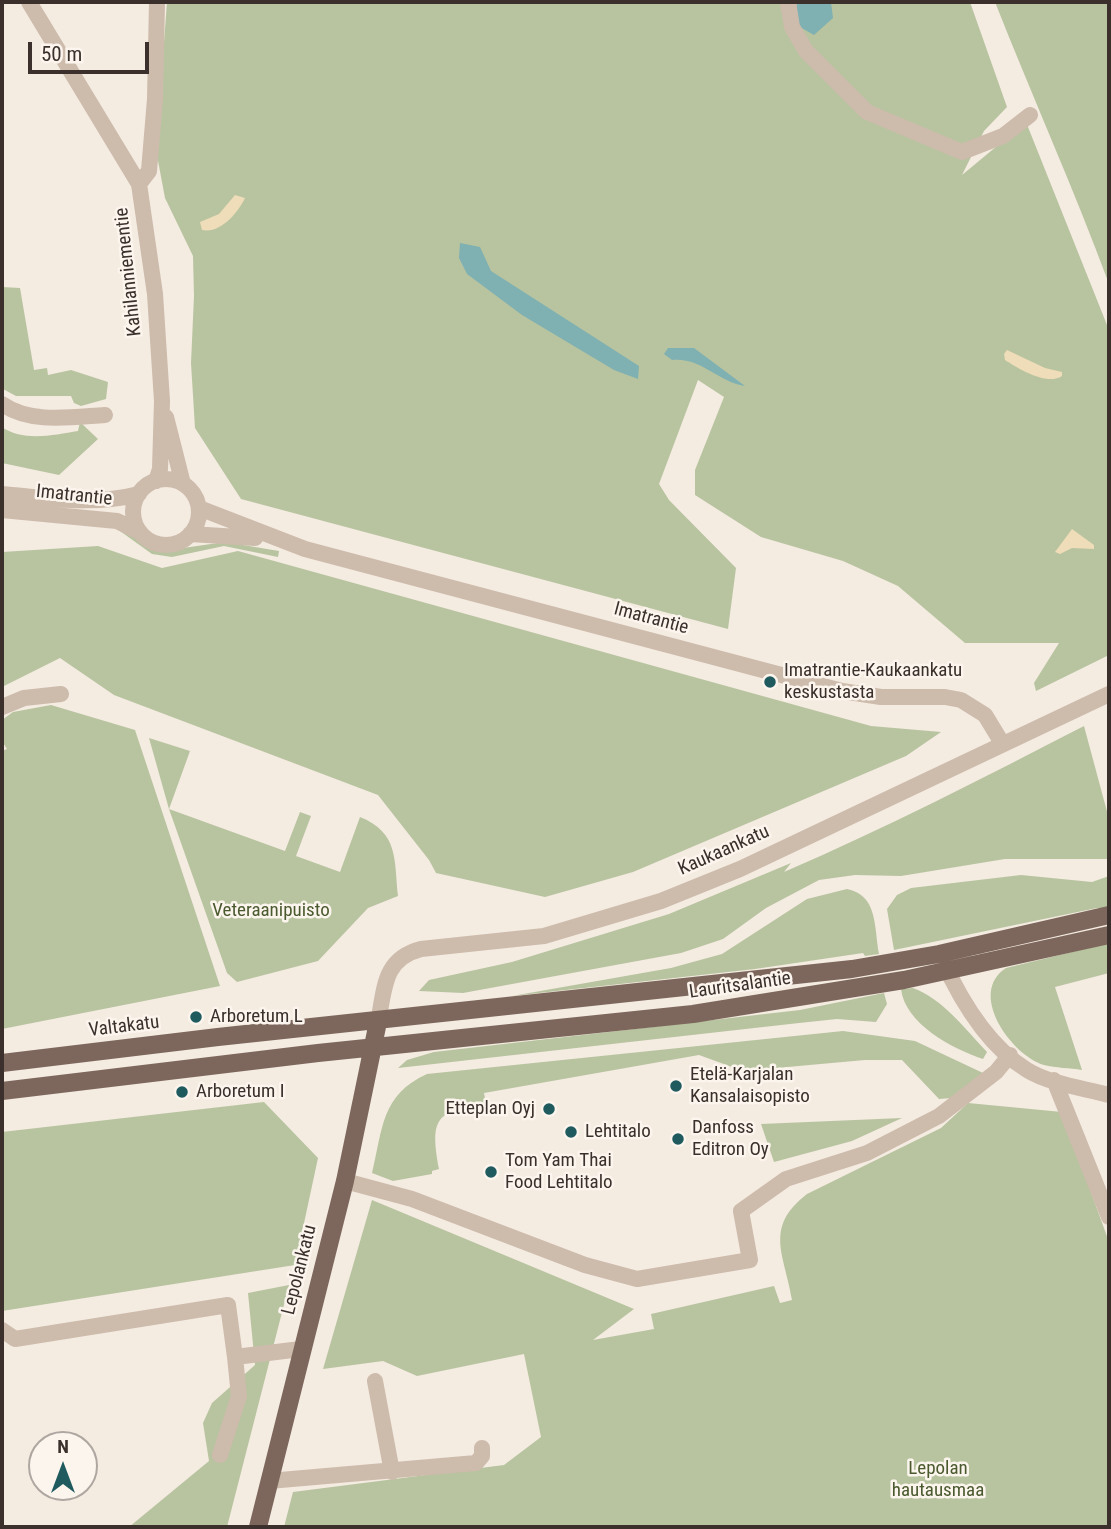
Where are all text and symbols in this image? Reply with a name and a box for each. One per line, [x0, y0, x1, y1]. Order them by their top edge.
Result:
scale bar [32, 28, 152, 72]
text: 50 m [41, 42, 82, 66]
street label: Kahilanniementie [111, 206, 147, 338]
street label: Imatrantie [35, 481, 113, 511]
street label: Imatrantie [611, 598, 691, 640]
place label: Imatrantie-Kaukaankatu keskustasta [784, 660, 962, 704]
marker: Imatrantie-Kaukaankatu keskustasta [762, 674, 778, 690]
street label: Kaukaankatu [675, 821, 773, 881]
park label: Veteraanipuisto [212, 900, 330, 922]
street label: Lauritsalantie [688, 968, 792, 1004]
place label: Arboretum L [210, 1006, 303, 1028]
marker: Arboretum L [188, 1009, 204, 1025]
street label: Valtakatu [87, 1011, 161, 1043]
place label: Etelä-Karjalan Kansalaisopisto [690, 1064, 810, 1108]
marker: Etelä-Karjalan Kansalaisopisto [668, 1078, 684, 1094]
place label: Arboretum I [196, 1081, 284, 1103]
marker: Arboretum I [174, 1084, 190, 1100]
place label: Etteplan Oyj [445, 1098, 535, 1120]
marker: Etteplan Oyj [541, 1101, 557, 1117]
place label: Danfoss Editron Oy [692, 1117, 769, 1161]
place label: Lehtitalo [585, 1121, 651, 1143]
marker: Lehtitalo [563, 1124, 579, 1140]
marker: Danfoss Editron Oy [670, 1131, 686, 1147]
place label: Tom Yam Thai Food Lehtitalo [505, 1150, 613, 1194]
marker: Tom Yam Thai Food Lehtitalo [483, 1164, 499, 1180]
street label: Lepolankatu [278, 1223, 322, 1317]
north arrow [28, 1431, 98, 1501]
text: N [57, 1435, 69, 1458]
park label: Lepolan hautausmaa [892, 1458, 984, 1502]

